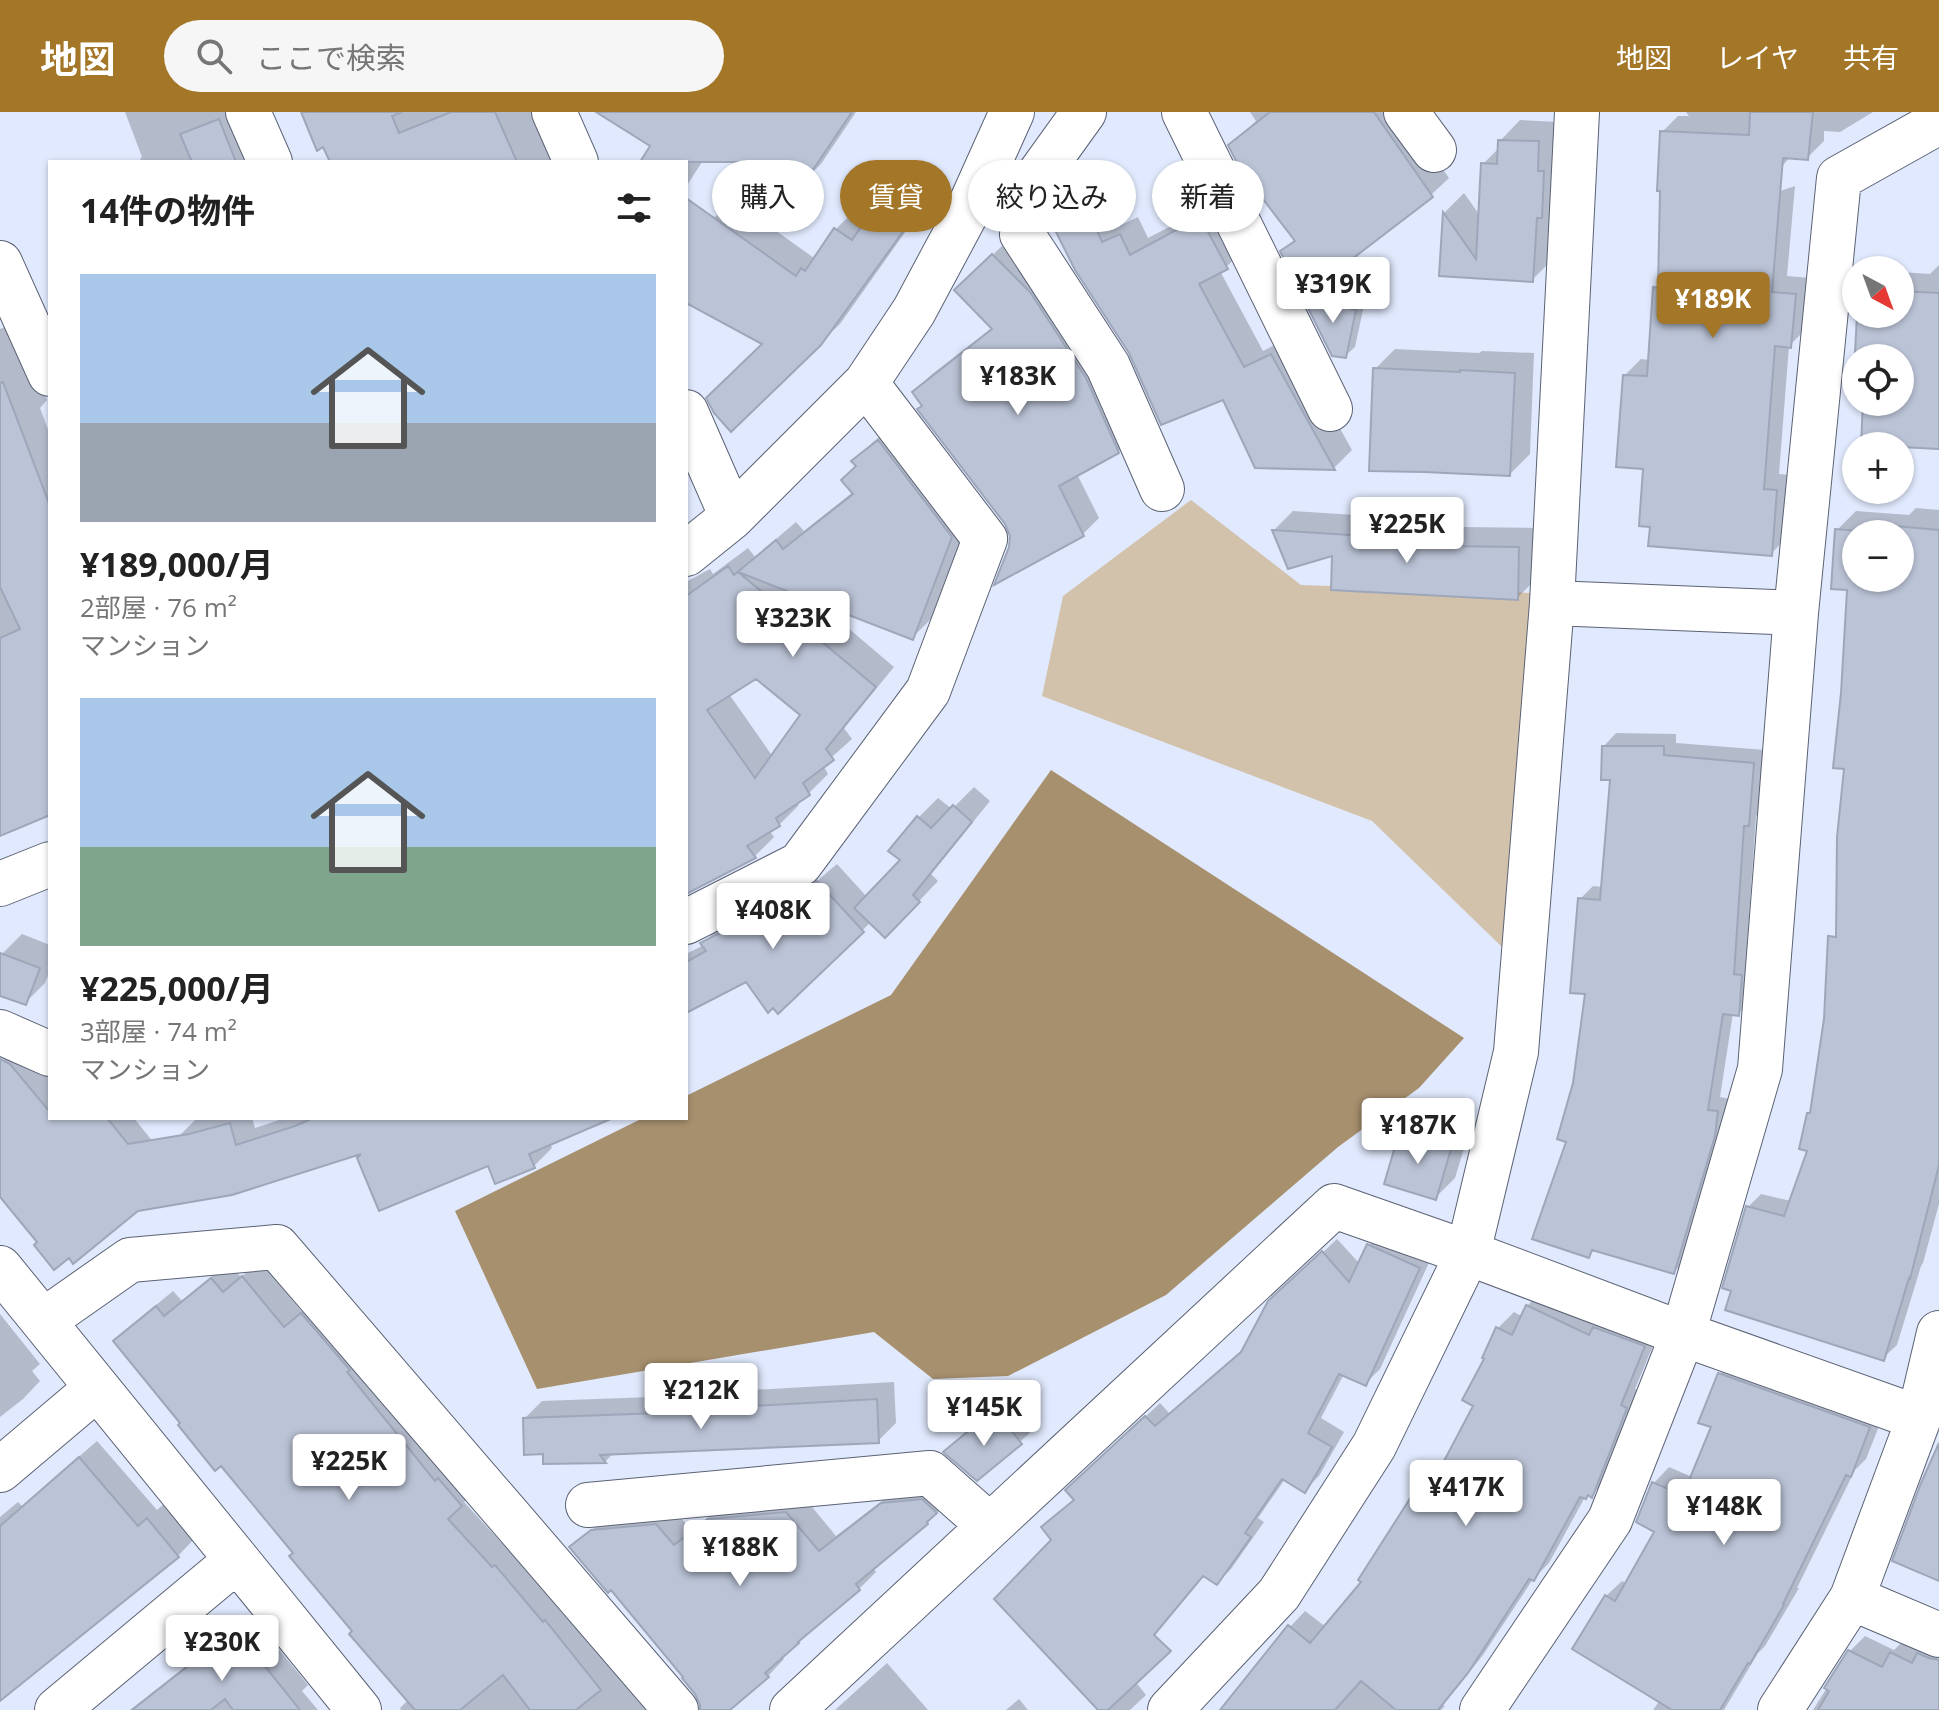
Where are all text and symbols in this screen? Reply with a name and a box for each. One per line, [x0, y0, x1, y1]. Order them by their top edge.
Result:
search box [164, 20, 724, 92]
text: 地図 [40, 32, 116, 84]
icon: search [192, 34, 236, 78]
text: ここで検索 [256, 37, 406, 78]
text: 地図 [1616, 38, 1672, 76]
text: レイヤ [1716, 38, 1799, 76]
text: 共有 [1843, 38, 1899, 76]
chip: 購入 [712, 160, 824, 232]
chip: 賃貸 [840, 160, 952, 232]
chip: 絞り込み [968, 160, 1136, 232]
chip: 新着 [1152, 160, 1264, 232]
icon: filters [612, 186, 656, 230]
text: 14件の物件 [80, 187, 255, 233]
north arrow [1842, 256, 1914, 328]
map controls [1842, 256, 1914, 592]
pin: ¥319K [1277, 257, 1389, 325]
text: ¥319K [1295, 265, 1371, 301]
pin: ¥189K [1657, 272, 1769, 340]
text: ¥189K [1675, 280, 1751, 316]
icon: home [296, 326, 440, 470]
button: locate [1842, 344, 1914, 416]
pin: ¥183K [962, 349, 1074, 417]
text: ¥183K [980, 357, 1056, 393]
button: + [1842, 432, 1914, 504]
pin: ¥225K [1351, 497, 1463, 565]
text: ¥225K [1369, 505, 1445, 541]
button: − [1842, 520, 1914, 592]
text: ¥189,000/月 [80, 541, 274, 587]
text: 2部屋 · 76 m² [80, 589, 237, 625]
pin: ¥323K [737, 591, 849, 659]
text: ¥323K [755, 599, 831, 635]
text: マンション [80, 627, 210, 663]
icon: home [296, 750, 440, 894]
pin: ¥408K [717, 883, 829, 951]
text: ¥408K [735, 891, 811, 927]
text: ¥225,000/月 [80, 965, 274, 1011]
text: 3部屋 · 74 m² [80, 1013, 237, 1049]
text: マンション [80, 1051, 210, 1087]
pin: ¥187K [1362, 1098, 1474, 1166]
text: ¥187K [1380, 1106, 1456, 1142]
pin: ¥212K [645, 1363, 757, 1431]
text: ¥212K [663, 1371, 739, 1407]
pin: ¥145K [928, 1380, 1040, 1448]
text: ¥145K [946, 1388, 1022, 1424]
pin: ¥225K [293, 1434, 405, 1502]
text: ¥225K [311, 1442, 387, 1478]
pin: ¥417K [1410, 1460, 1522, 1528]
text: ¥417K [1428, 1468, 1504, 1504]
pin: ¥148K [1668, 1479, 1780, 1547]
text: ¥148K [1686, 1487, 1762, 1523]
pin: ¥188K [684, 1520, 796, 1588]
text: ¥188K [702, 1528, 778, 1564]
pin: ¥230K [166, 1615, 278, 1683]
text: ¥230K [184, 1623, 260, 1659]

